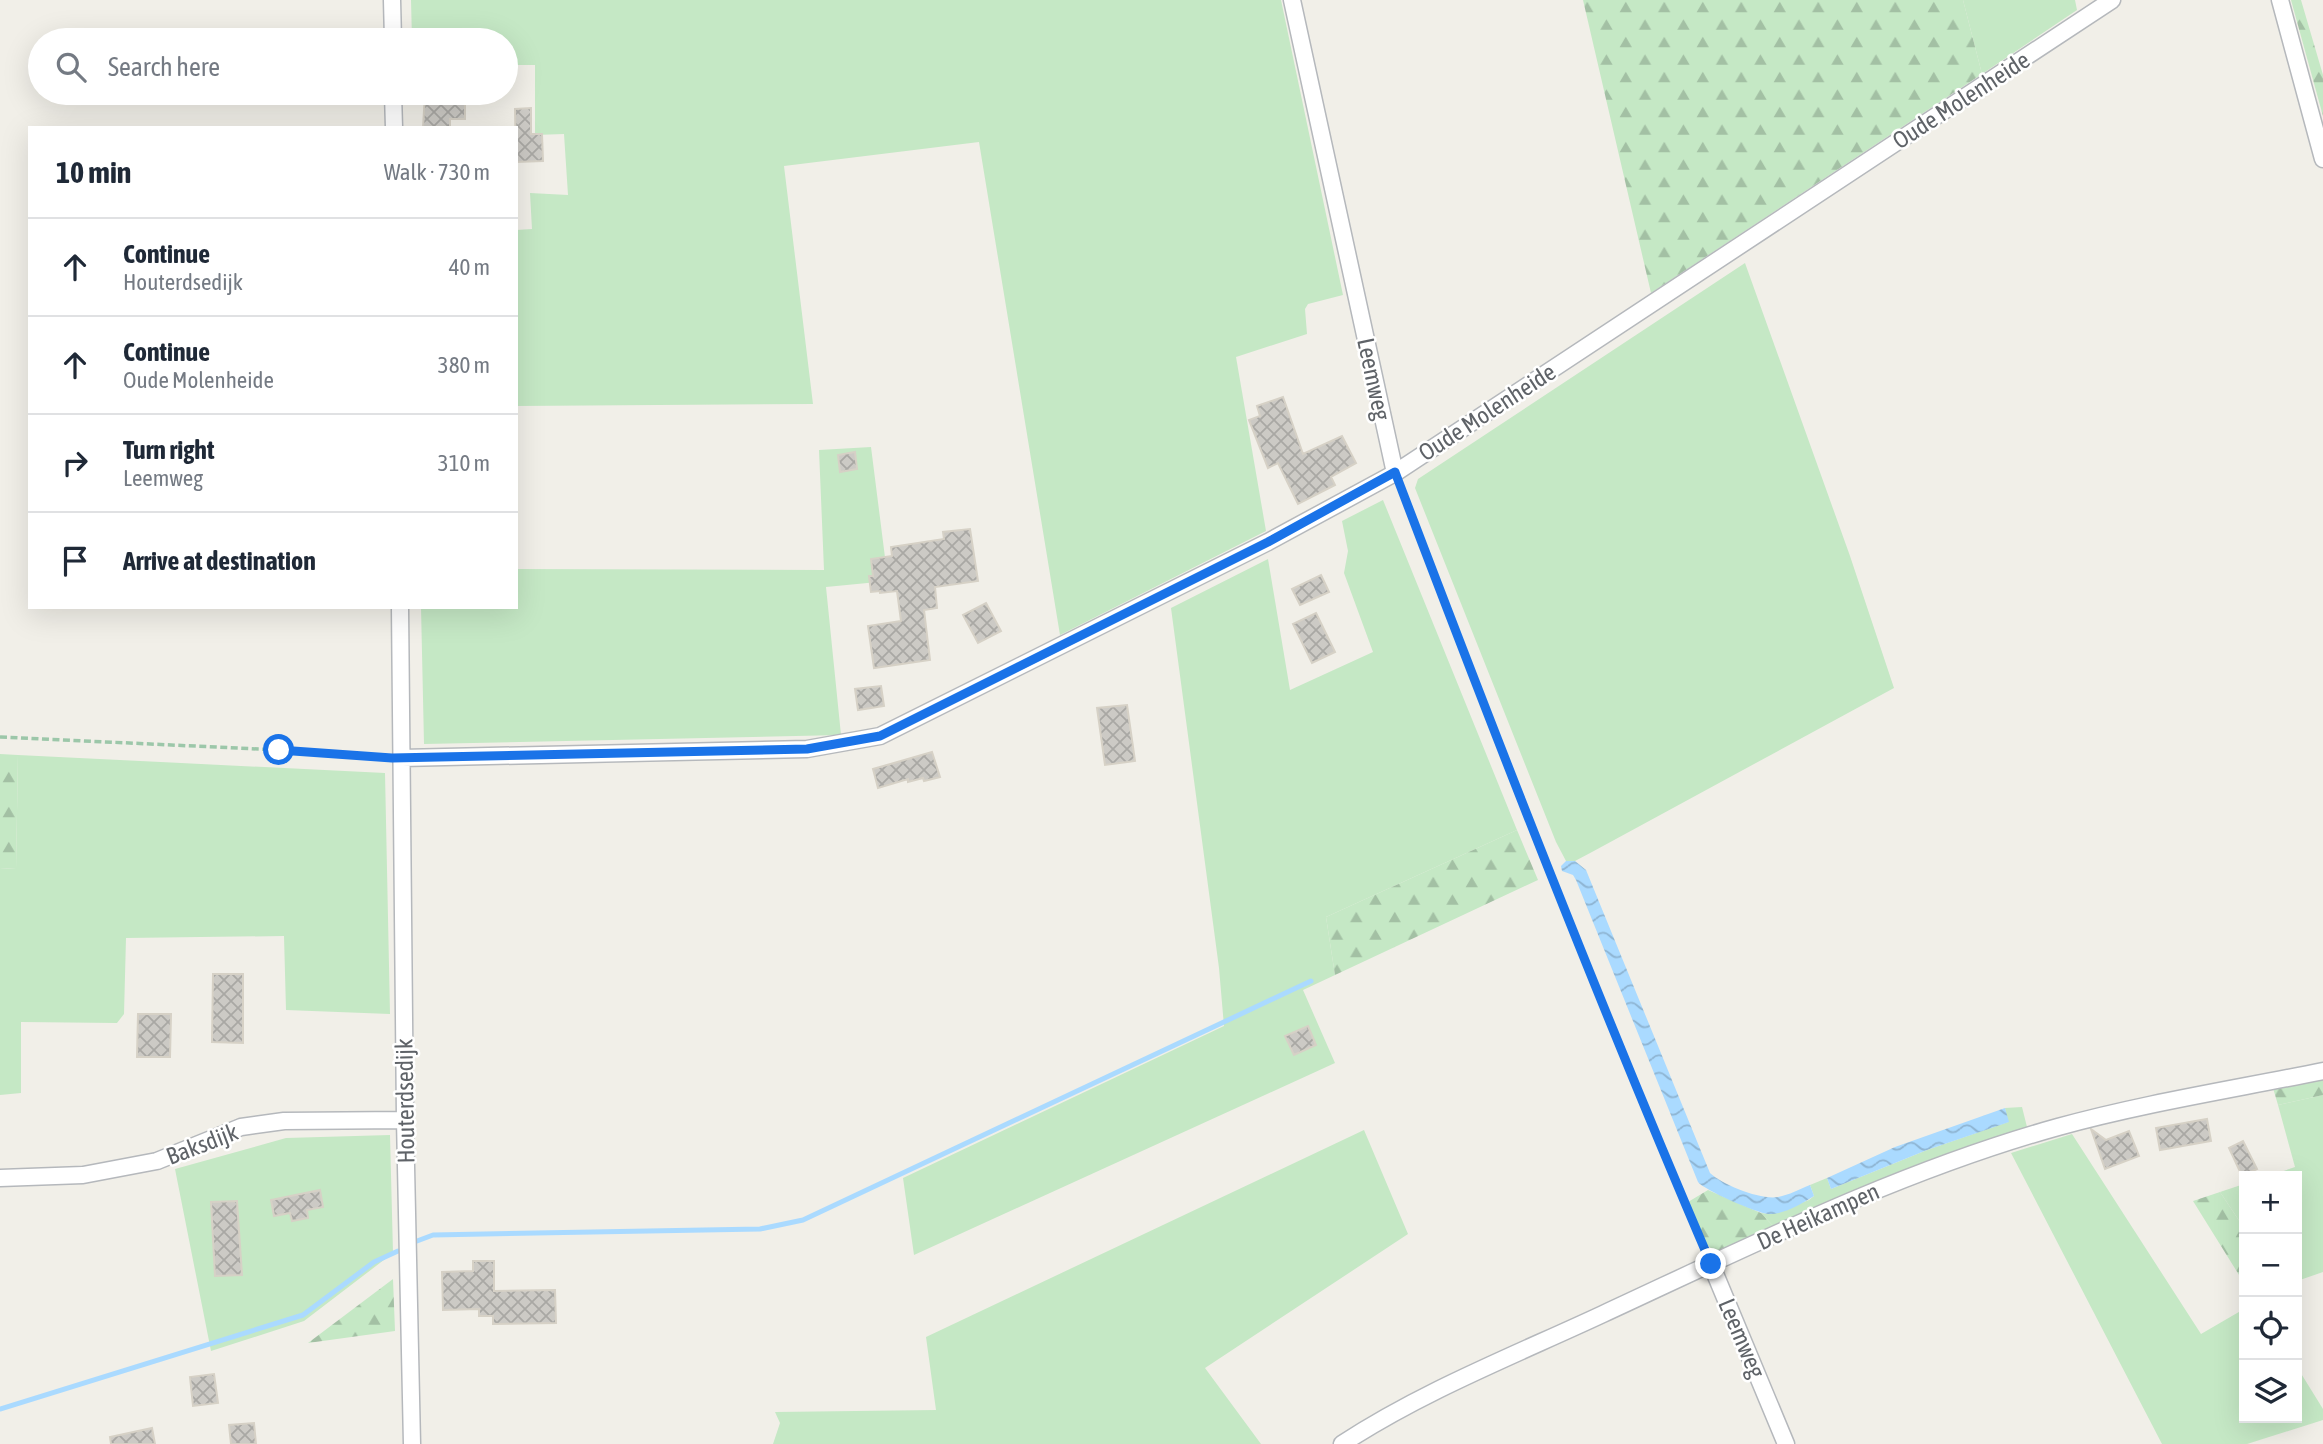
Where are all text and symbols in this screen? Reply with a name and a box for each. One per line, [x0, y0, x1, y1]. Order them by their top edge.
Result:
search box [28, 28, 518, 105]
street label: Oude Molenheide [1888, 46, 2034, 154]
icon: search [52, 48, 90, 86]
text: Search here [108, 52, 220, 82]
text: 10 min [56, 155, 131, 189]
text: Walk · 730 m [384, 159, 490, 185]
text: Continue [123, 239, 210, 269]
icon: ahead [56, 248, 94, 286]
text: 40 m [449, 254, 490, 280]
text: Houterdsedijk [123, 269, 243, 295]
street label: Leemweg [1352, 335, 1396, 423]
text: Continue [123, 337, 210, 367]
icon: ahead [56, 346, 94, 384]
text: 380 m [438, 352, 490, 378]
street label: Oude Molenheide [1414, 358, 1560, 466]
text: Oude Molenheide [123, 367, 274, 393]
text: Turn right [123, 435, 214, 465]
icon: right [56, 444, 94, 482]
text: 310 m [438, 450, 490, 476]
text: Leemweg [123, 465, 203, 491]
icon: arrive [56, 542, 94, 580]
text: Arrive at destination [123, 546, 316, 576]
route start [263, 734, 294, 765]
street label: Houterdsedijk [390, 1038, 420, 1164]
street label: Baksdijk [162, 1118, 242, 1170]
map controls [2239, 1171, 2302, 1423]
button: + [2239, 1171, 2302, 1234]
street label: De Heikampen [1753, 1177, 1883, 1255]
button: − [2239, 1234, 2302, 1297]
route end [1695, 1248, 1726, 1279]
street label: Leemweg [1713, 1294, 1771, 1382]
button: locate [2239, 1297, 2302, 1360]
button: layers [2239, 1360, 2302, 1423]

